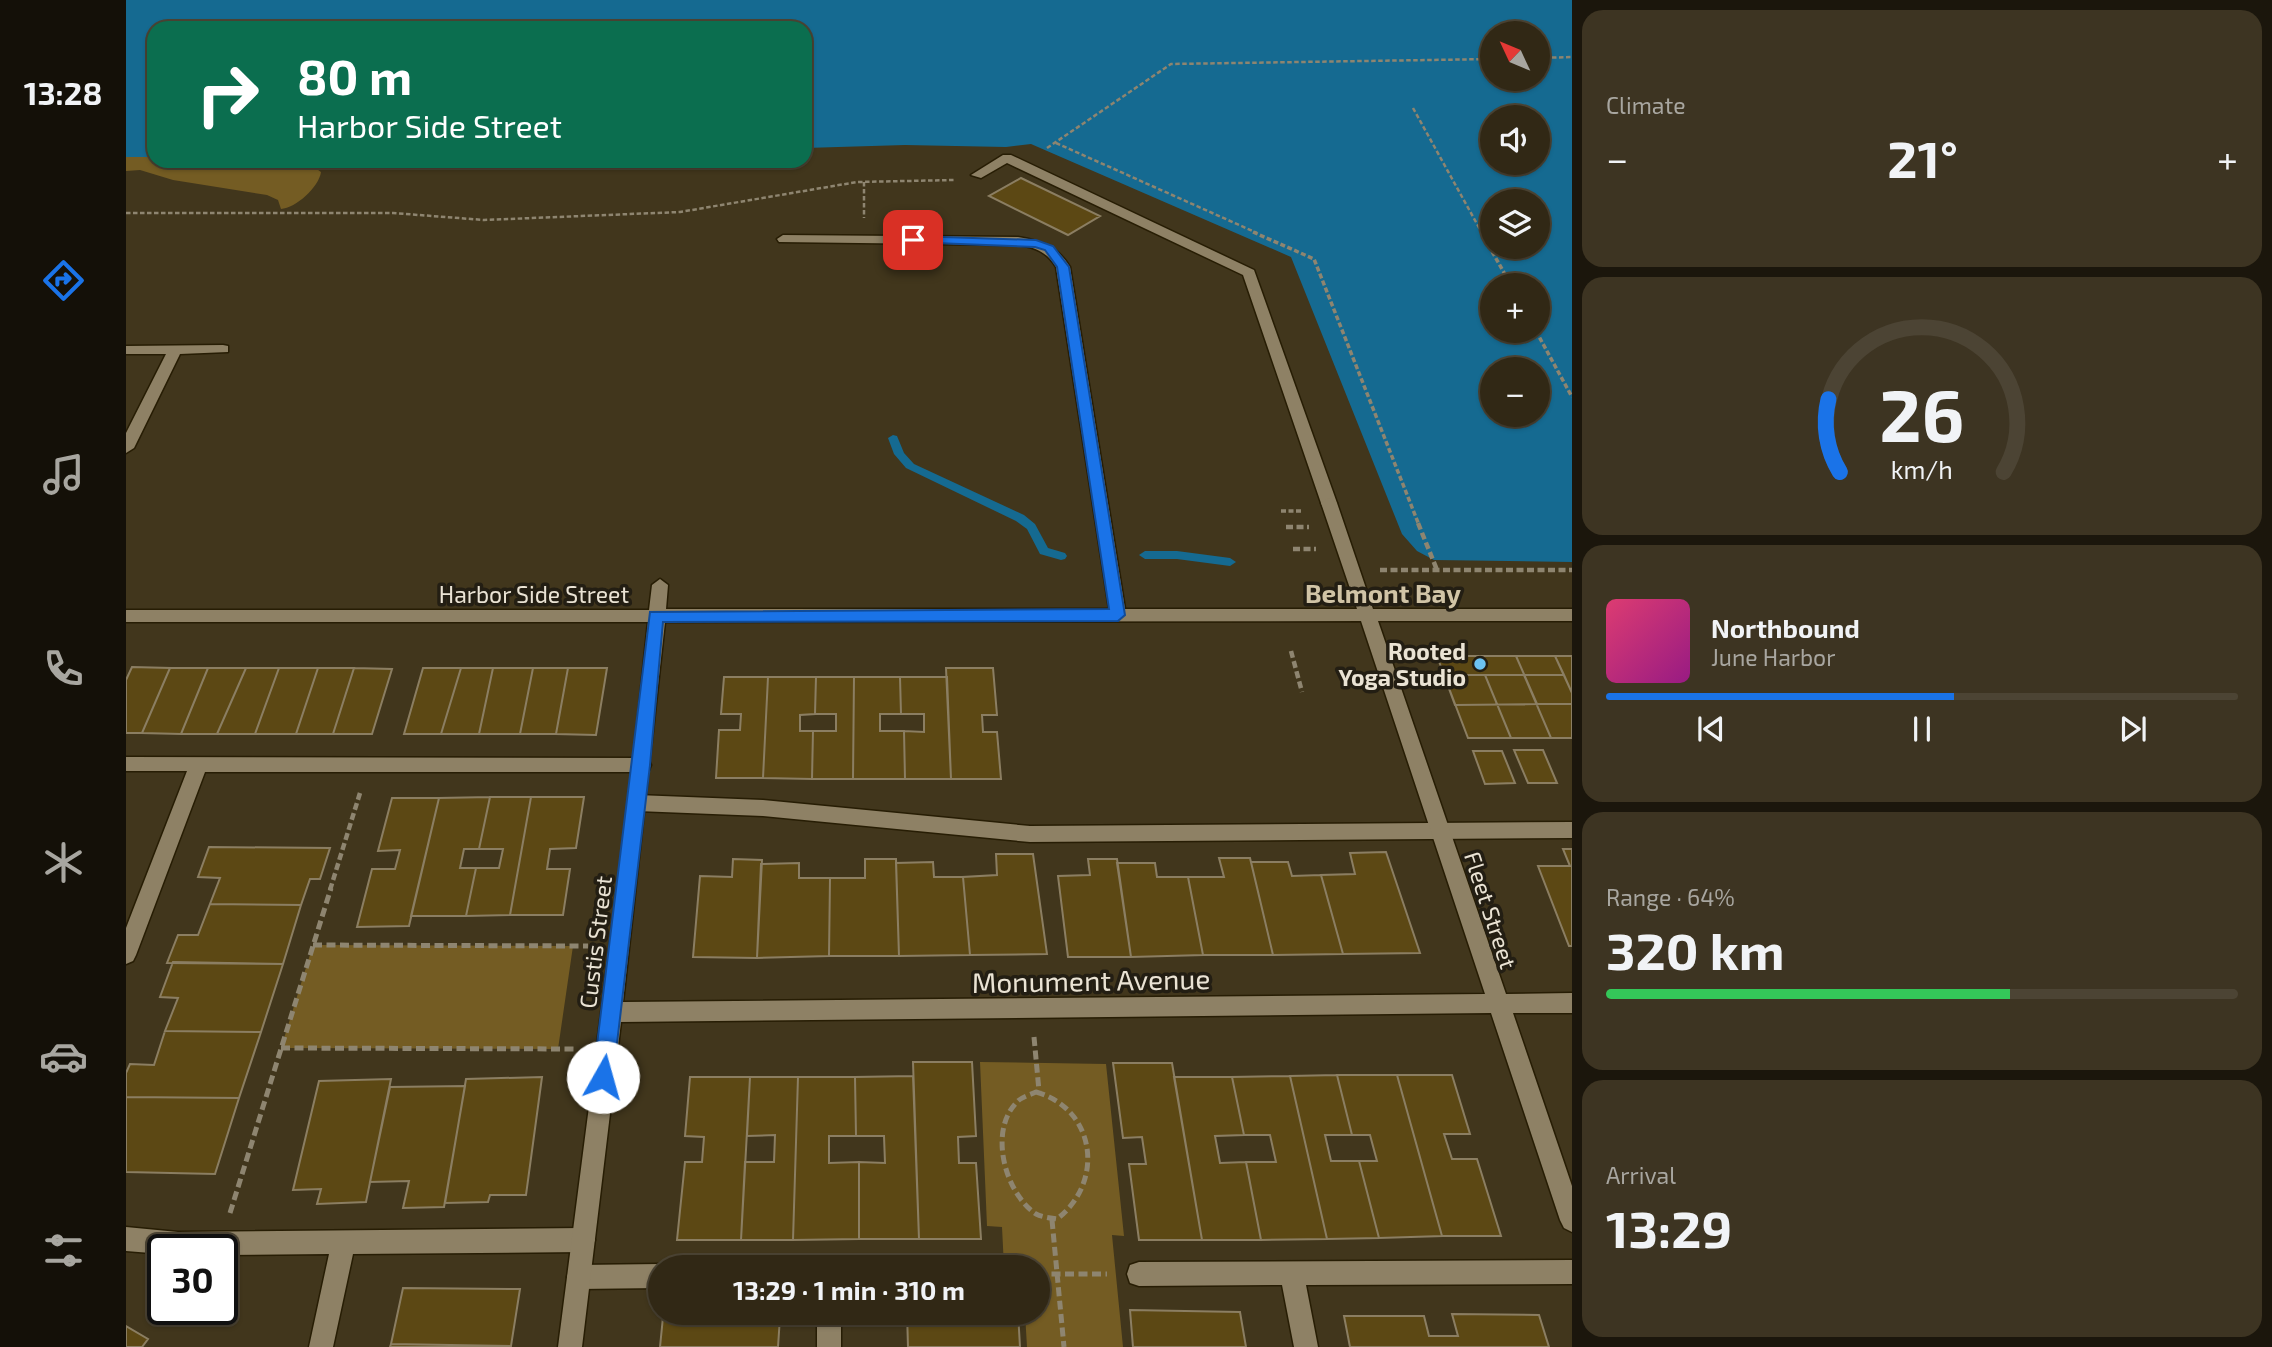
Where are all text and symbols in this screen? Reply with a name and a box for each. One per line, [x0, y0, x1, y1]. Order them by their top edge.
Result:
north arrow [1480, 21, 1550, 91]
map controls [1480, 21, 1550, 427]
text: 80 m [297, 46, 412, 105]
icon: right [182, 49, 273, 140]
text: 13:28 [24, 73, 102, 111]
text: Climate [1606, 91, 1686, 119]
button: sound [1480, 105, 1550, 175]
text: Harbor Side Street [297, 106, 562, 144]
text: 21° [1887, 126, 1958, 188]
text: − [1606, 135, 1628, 181]
text: + [2217, 135, 2238, 181]
button: layers [1480, 189, 1550, 259]
pin [883, 210, 943, 270]
icon: arrive [894, 221, 932, 259]
icon: directions [39, 256, 88, 305]
button: + [1480, 273, 1550, 343]
button: − [1480, 357, 1550, 427]
text: 26 [1879, 370, 1965, 458]
icon: music [39, 450, 88, 499]
text: km/h [1891, 454, 1953, 484]
district label: Belmont Bay [1305, 577, 1461, 609]
street label: Harbor Side Street [439, 580, 629, 608]
text: Northbound [1711, 612, 1860, 643]
place label: Rooted Yoga Studio [1339, 637, 1466, 691]
text: June Harbor [1711, 643, 1835, 671]
icon: phone [39, 644, 88, 693]
marker: Rooted Yoga Studio [1472, 656, 1488, 672]
icon: previous [1692, 710, 1730, 748]
icon: pause [1903, 710, 1941, 748]
icon: next [2114, 710, 2152, 748]
icon: climate [39, 838, 88, 887]
street label: Fleet Street [1459, 848, 1523, 972]
street label: Custis Street [573, 874, 617, 1010]
text: Range · 64% [1606, 883, 1735, 911]
text: 320 km [1606, 918, 1785, 980]
street label: Monument Avenue [971, 961, 1211, 999]
icon: car [39, 1032, 88, 1081]
position arrow [566, 1040, 640, 1114]
text: Arrival [1606, 1161, 1676, 1189]
text: 13:29 [1606, 1196, 1732, 1258]
icon: filters [39, 1226, 88, 1275]
speed limit sign: 30 [147, 1234, 238, 1325]
text: 13:29 · 1 min · 310 m [733, 1274, 965, 1305]

